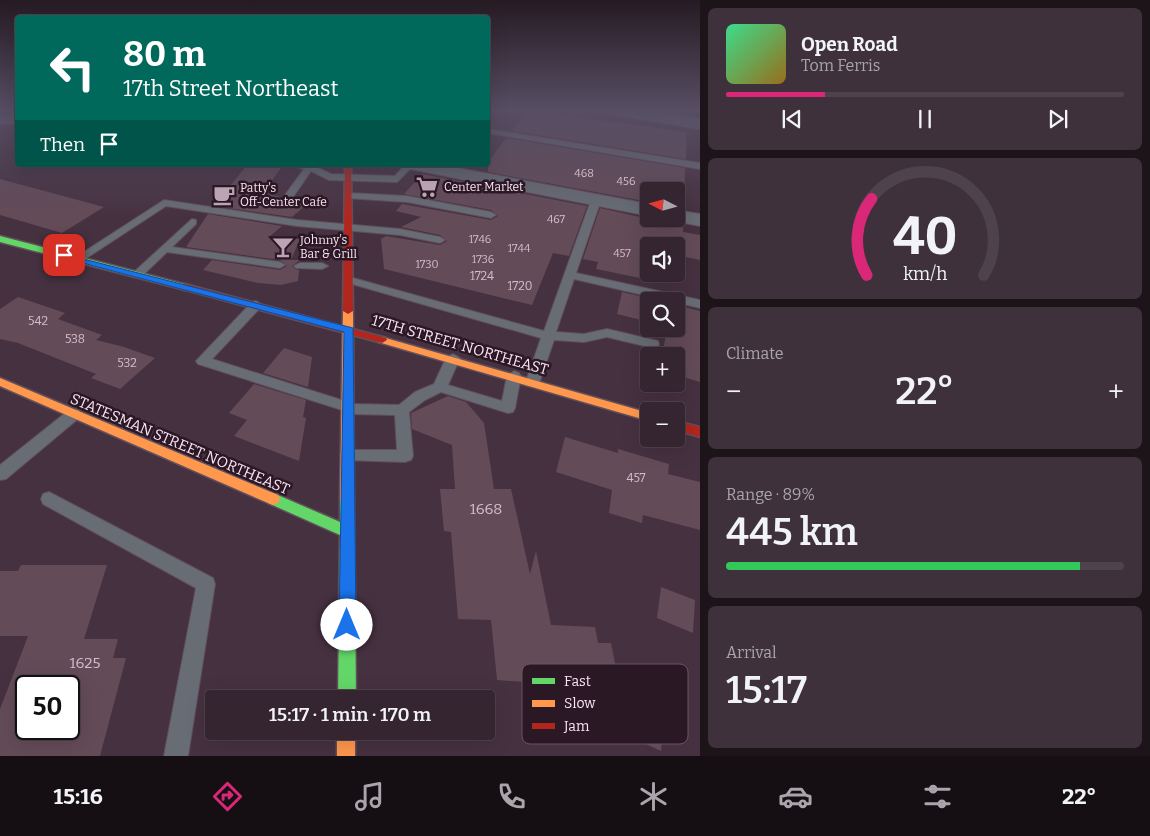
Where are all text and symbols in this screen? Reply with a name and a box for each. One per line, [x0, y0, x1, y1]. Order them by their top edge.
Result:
text: 80 m [123, 33, 206, 75]
text: Open Road [801, 33, 898, 56]
icon: left [40, 35, 105, 100]
text: Tom Ferris [801, 56, 880, 75]
text: 17th Street Northeast [123, 75, 339, 102]
icon: previous [778, 105, 806, 133]
icon: pause [911, 105, 939, 133]
icon: next [1044, 105, 1072, 133]
icon: arrive [95, 130, 123, 158]
text: Then [40, 133, 85, 156]
house number: 468 [574, 167, 594, 180]
supermarket icon: Center Market [414, 174, 440, 200]
house number: 456 [617, 175, 635, 188]
place label: Center Market [444, 180, 524, 194]
place label: Patty's Off-Center Cafe [240, 181, 327, 209]
cafe icon: Patty's Off-Center Cafe [211, 182, 237, 208]
north arrow [640, 182, 685, 228]
map controls [640, 182, 685, 447]
text: 40 [893, 205, 957, 268]
house number: 467 [547, 213, 566, 226]
place label: Johnny's Bar & Grill [299, 233, 357, 261]
house number: 1746 [469, 233, 491, 246]
pin [43, 234, 85, 276]
bar icon: Johnny's Bar & Grill [270, 234, 296, 260]
button: sound [640, 237, 685, 282]
icon: arrive [50, 241, 78, 269]
house number: 1744 [508, 242, 531, 255]
house number: 457 [613, 247, 631, 260]
house number: 1736 [472, 253, 494, 266]
house number: 1730 [416, 258, 438, 271]
text: km/h [903, 263, 947, 285]
house number: 1724 [470, 269, 494, 283]
house number: 1720 [508, 279, 532, 293]
button: search [640, 292, 685, 337]
street label: 17TH STREET NORTHEAST [370, 311, 551, 379]
house number: 542 [28, 314, 48, 328]
house number: 538 [65, 332, 85, 346]
text: Climate [726, 344, 784, 363]
button: + [640, 347, 685, 392]
house number: 532 [117, 356, 137, 370]
text: 22° [895, 368, 954, 414]
text: − [726, 375, 741, 408]
text: + [1108, 375, 1124, 408]
street label: STATESMAN STREET NORTHEAST [68, 390, 292, 499]
button: − [640, 402, 685, 447]
house number: 457 [626, 471, 646, 485]
text: Range · 89% [726, 485, 815, 504]
house number: 1668 [470, 500, 502, 518]
text: 445 km [726, 509, 858, 555]
position arrow [320, 598, 372, 650]
text: Arrival [726, 643, 777, 662]
house number: 1625 [70, 654, 100, 672]
legend [522, 664, 688, 744]
text: 15:17 [726, 667, 807, 713]
text: Fast [564, 673, 591, 690]
speed limit sign: 50 [15, 675, 80, 740]
text: Slow [564, 695, 596, 712]
text: 15:17 · 1 min · 170 m [269, 703, 431, 726]
text: Jam [563, 718, 590, 735]
icon: directions [210, 779, 245, 814]
icon: music [352, 779, 387, 814]
icon: phone [494, 779, 529, 814]
icon: climate [636, 779, 671, 814]
icon: car [778, 779, 813, 814]
icon: filters [920, 779, 955, 814]
text: 15:16 [54, 783, 103, 810]
text: 22° [1062, 783, 1096, 810]

